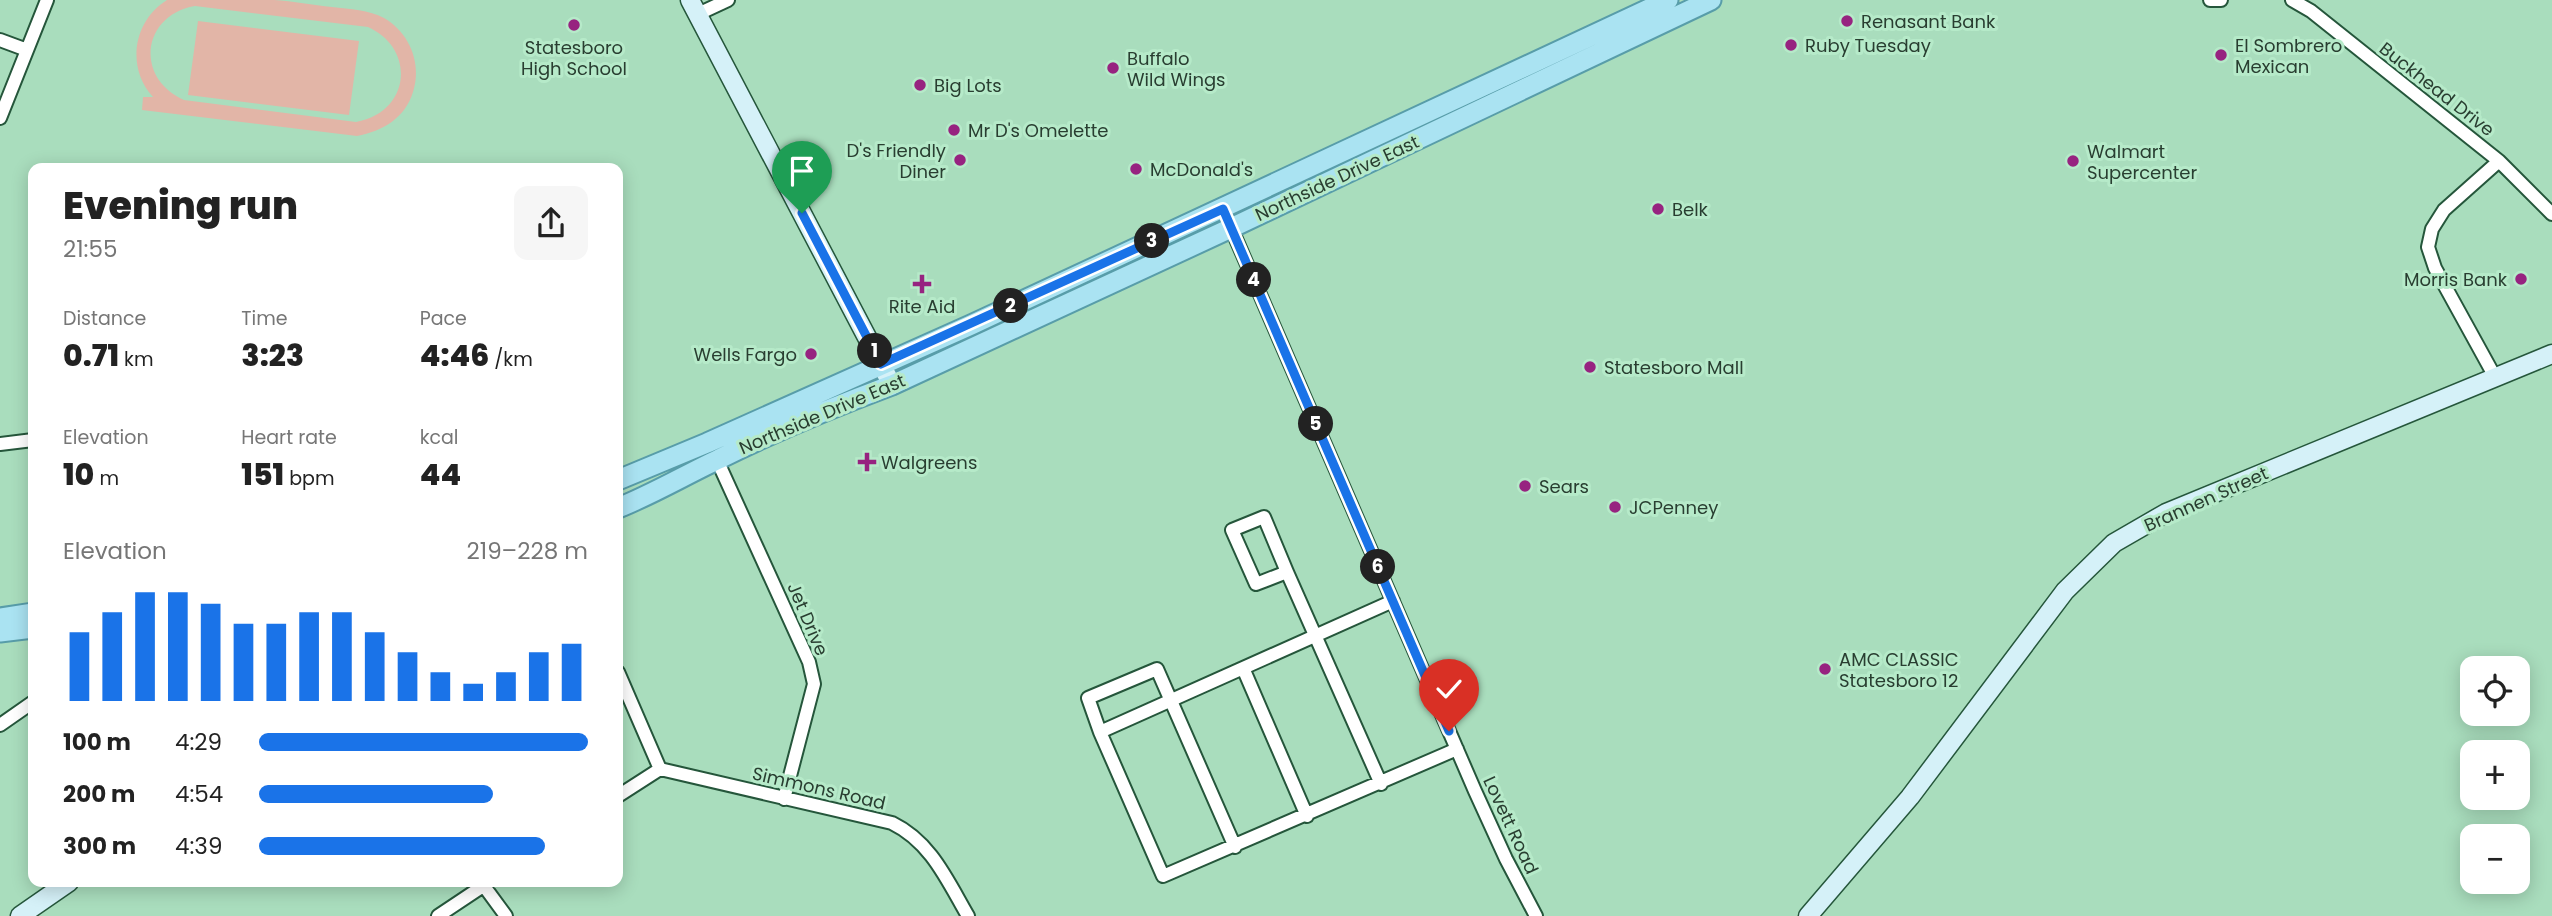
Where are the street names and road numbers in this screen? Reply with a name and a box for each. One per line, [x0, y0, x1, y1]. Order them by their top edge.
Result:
street label: Buckhead Drive [2374, 36, 2500, 142]
street label: Northside Drive East [1251, 129, 1423, 227]
street label: Northside Drive East [735, 368, 909, 460]
street label: Brannen Street [2140, 461, 2272, 537]
street label: Jet Drive [781, 579, 835, 659]
street label: Simmons Road [750, 761, 888, 815]
street label: Lovett Road [1477, 772, 1545, 878]

